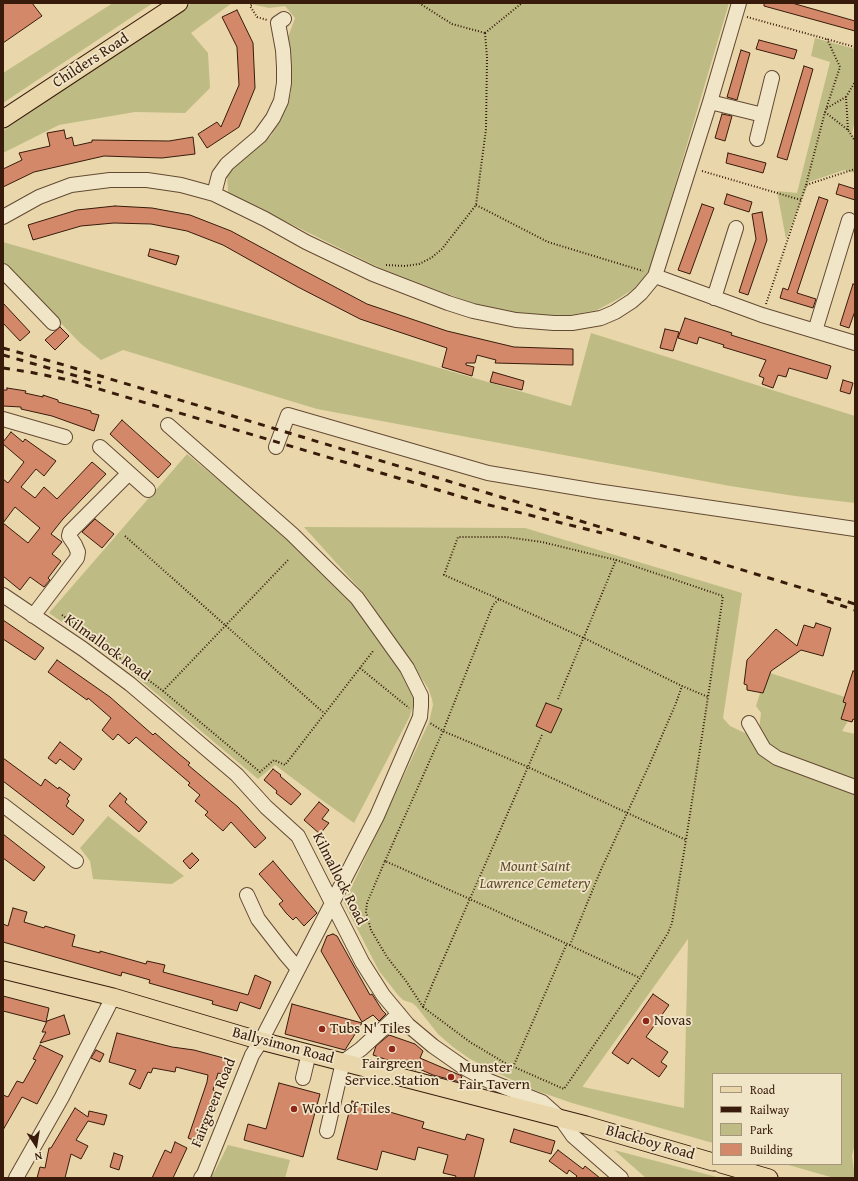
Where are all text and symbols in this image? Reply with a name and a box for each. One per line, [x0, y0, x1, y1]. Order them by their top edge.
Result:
street label: Childers Road [50, 30, 132, 92]
street label: Kilmallock Road [61, 611, 153, 685]
street label: Kilmallock Road [308, 830, 370, 928]
park label: Mount Saint Lawrence Cemetery [479, 858, 591, 893]
place label: Novas [654, 1012, 691, 1030]
marker: Novas [641, 1016, 651, 1026]
place label: Tubs N' Tiles [330, 1020, 410, 1038]
street label: Ballysimon Road [230, 1024, 336, 1068]
marker: Tubs N' Tiles [317, 1024, 327, 1034]
marker: Fairgreen Service Station [387, 1044, 397, 1054]
place label: Fairgreen Service Station [345, 1055, 439, 1090]
street label: Fairgreen Road [188, 1056, 240, 1150]
place label: Munster Fair Tavern [459, 1059, 530, 1094]
marker: Munster Fair Tavern [446, 1072, 456, 1082]
legend [712, 1073, 842, 1165]
text: Road [750, 1081, 775, 1098]
place label: World Of Tiles [302, 1100, 391, 1118]
text: Railway [750, 1101, 789, 1118]
marker: World Of Tiles [289, 1104, 299, 1114]
text: Park [750, 1121, 773, 1138]
street label: Blackboy Road [604, 1122, 696, 1164]
north arrow [16, 1125, 56, 1165]
text: Building [750, 1141, 793, 1158]
text: N [33, 1148, 44, 1165]

